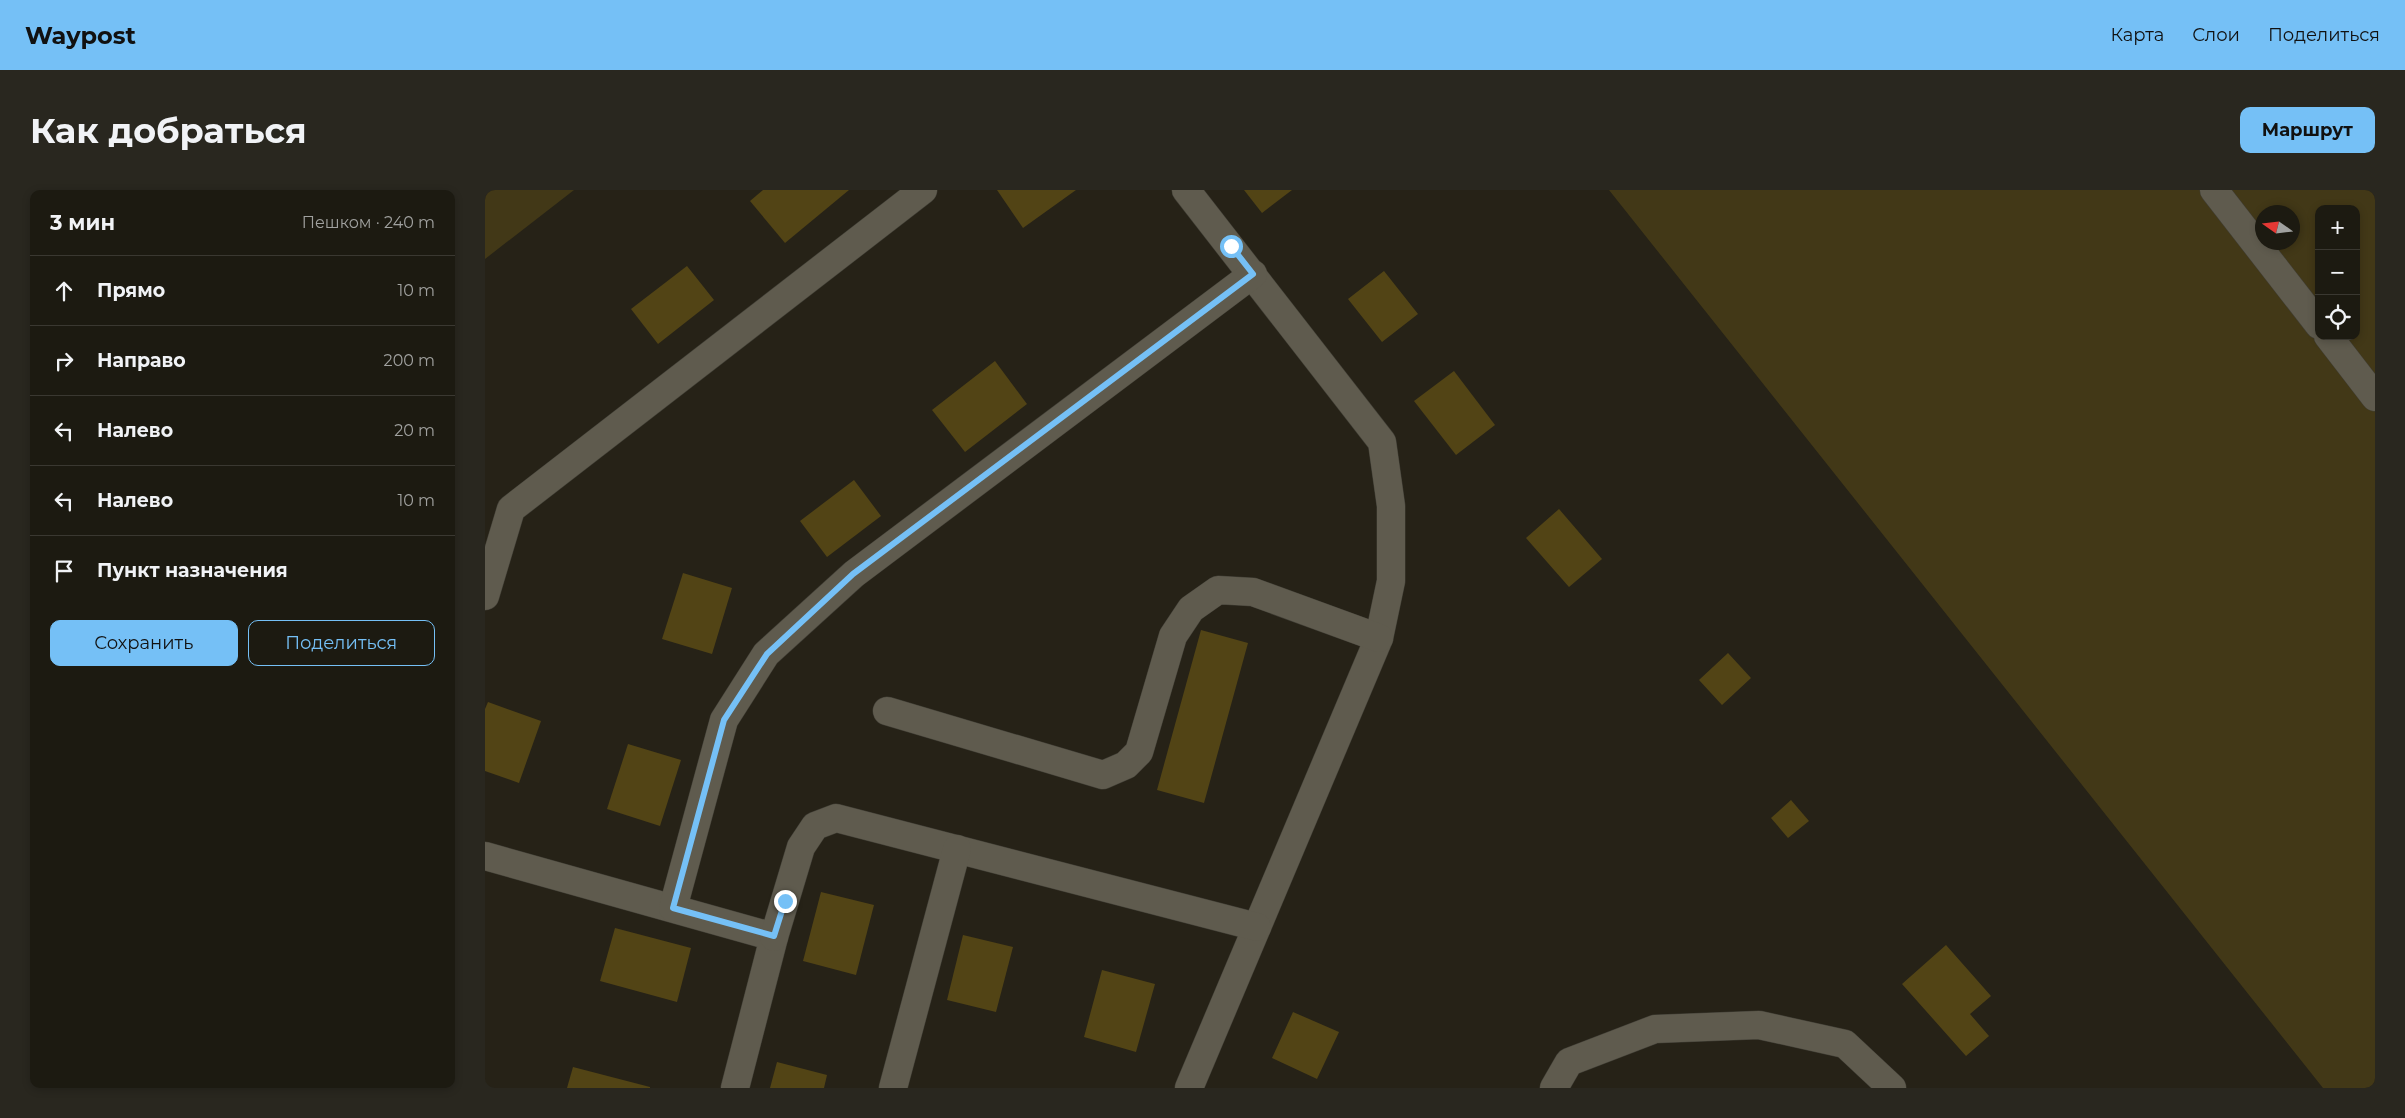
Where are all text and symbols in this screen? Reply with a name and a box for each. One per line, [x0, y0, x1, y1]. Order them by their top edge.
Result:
text: Waypost [25, 21, 136, 50]
text: Карта [2110, 24, 2164, 46]
text: Слои [2192, 24, 2240, 46]
text: Поделиться [2268, 24, 2380, 46]
button: Маршрут [2240, 107, 2375, 153]
text: Как добраться [30, 109, 307, 152]
north arrow [2255, 205, 2300, 250]
map controls [2315, 205, 2360, 340]
button: + [2315, 205, 2360, 250]
text: 3 мин [50, 210, 115, 235]
text: Пешком · 240 m [302, 213, 435, 232]
route start [1220, 235, 1243, 258]
button: − [2315, 250, 2360, 295]
icon: ahead [50, 277, 78, 305]
text: Прямо [97, 279, 165, 302]
text: 10 m [397, 281, 435, 300]
button: locate [2315, 295, 2360, 340]
icon: right [50, 347, 78, 375]
text: Направо [97, 349, 186, 372]
text: 200 m [384, 351, 435, 370]
icon: left [50, 417, 78, 445]
text: Налево [97, 419, 173, 442]
text: 20 m [394, 421, 435, 440]
icon: left [50, 487, 78, 515]
text: Налево [97, 489, 173, 512]
text: 10 m [397, 491, 435, 510]
icon: arrive [50, 557, 78, 585]
text: Пункт назначения [97, 559, 288, 582]
button: Сохранить [50, 620, 238, 666]
button: Поделиться [248, 620, 435, 666]
route end [774, 890, 797, 913]

